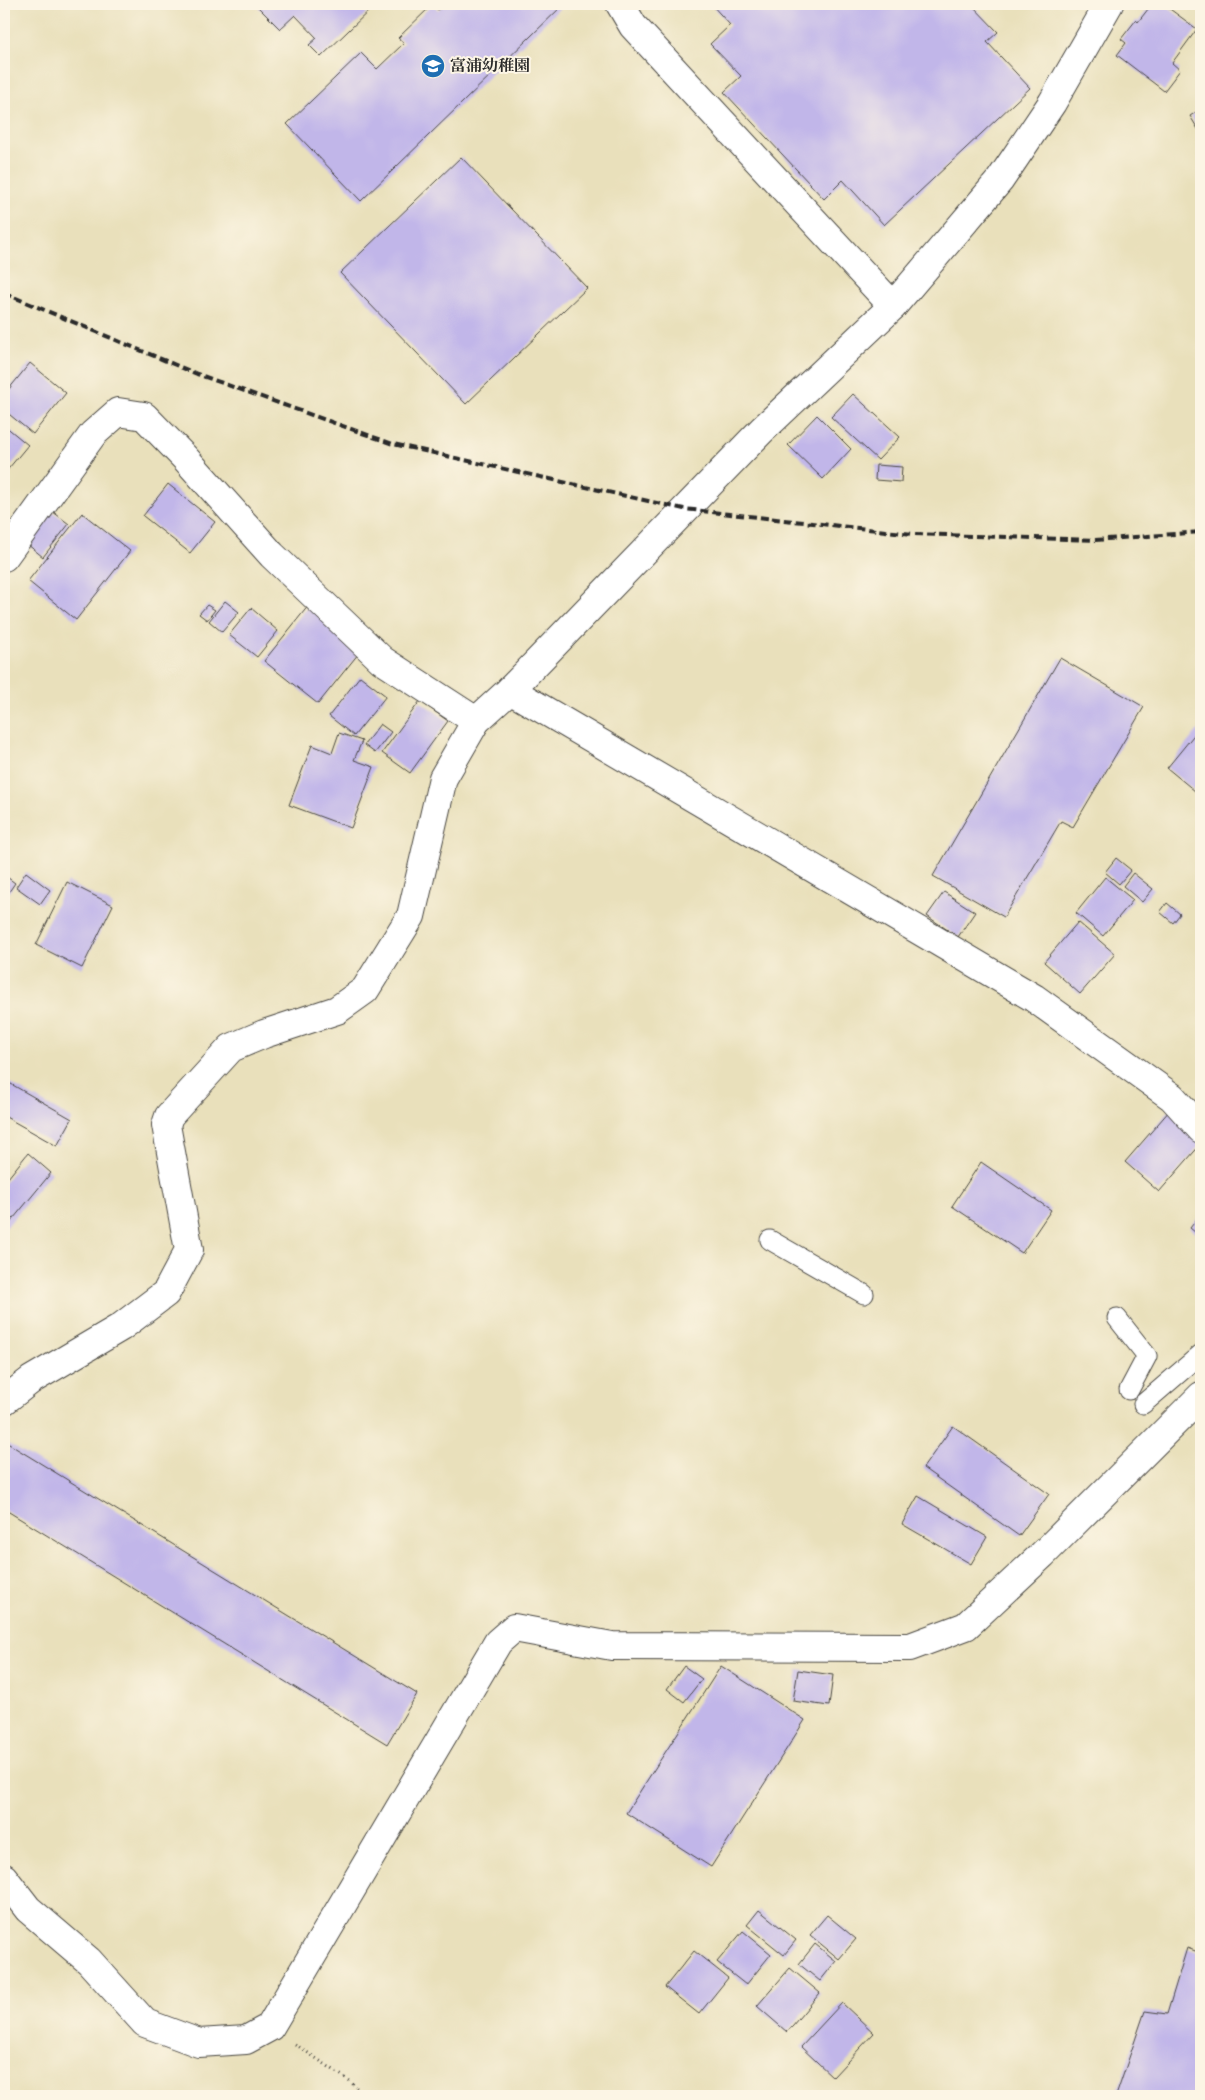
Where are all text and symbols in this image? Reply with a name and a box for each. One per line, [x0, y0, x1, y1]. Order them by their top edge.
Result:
school or university icon: 富浦幼稚園 [420, 53, 446, 79]
place label: 富浦幼稚園 [450, 56, 530, 76]

